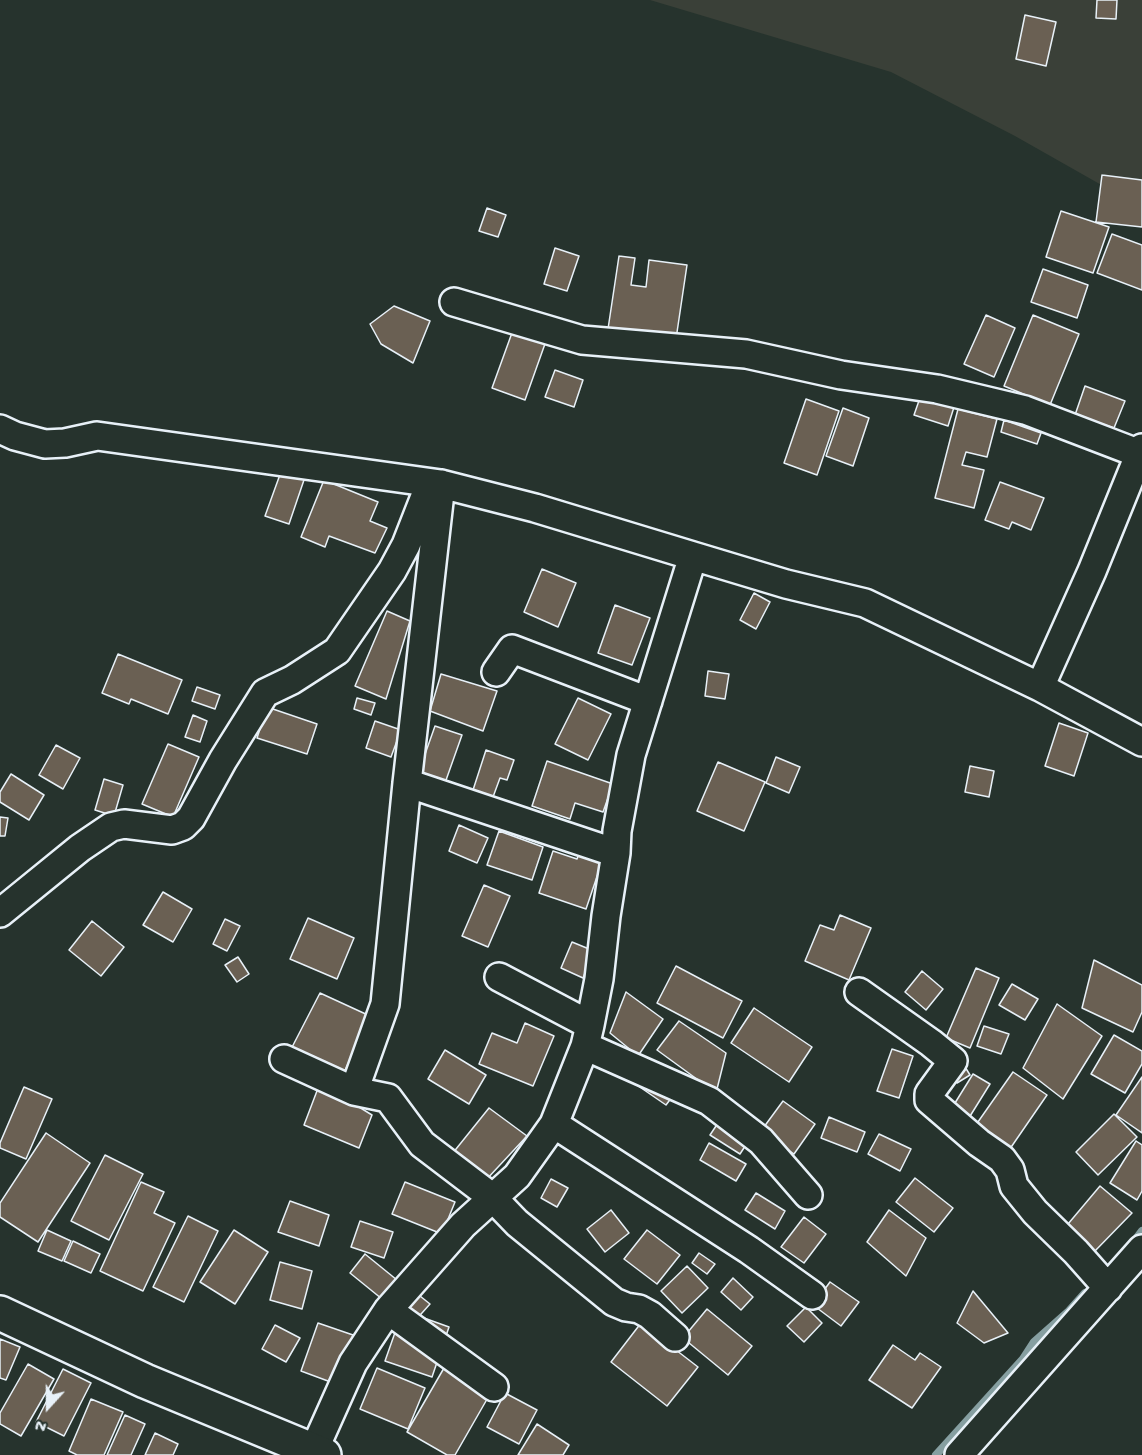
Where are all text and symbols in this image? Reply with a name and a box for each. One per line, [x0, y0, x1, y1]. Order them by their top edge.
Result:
north arrow [18, 1377, 78, 1437]
text: N [33, 1414, 50, 1435]

